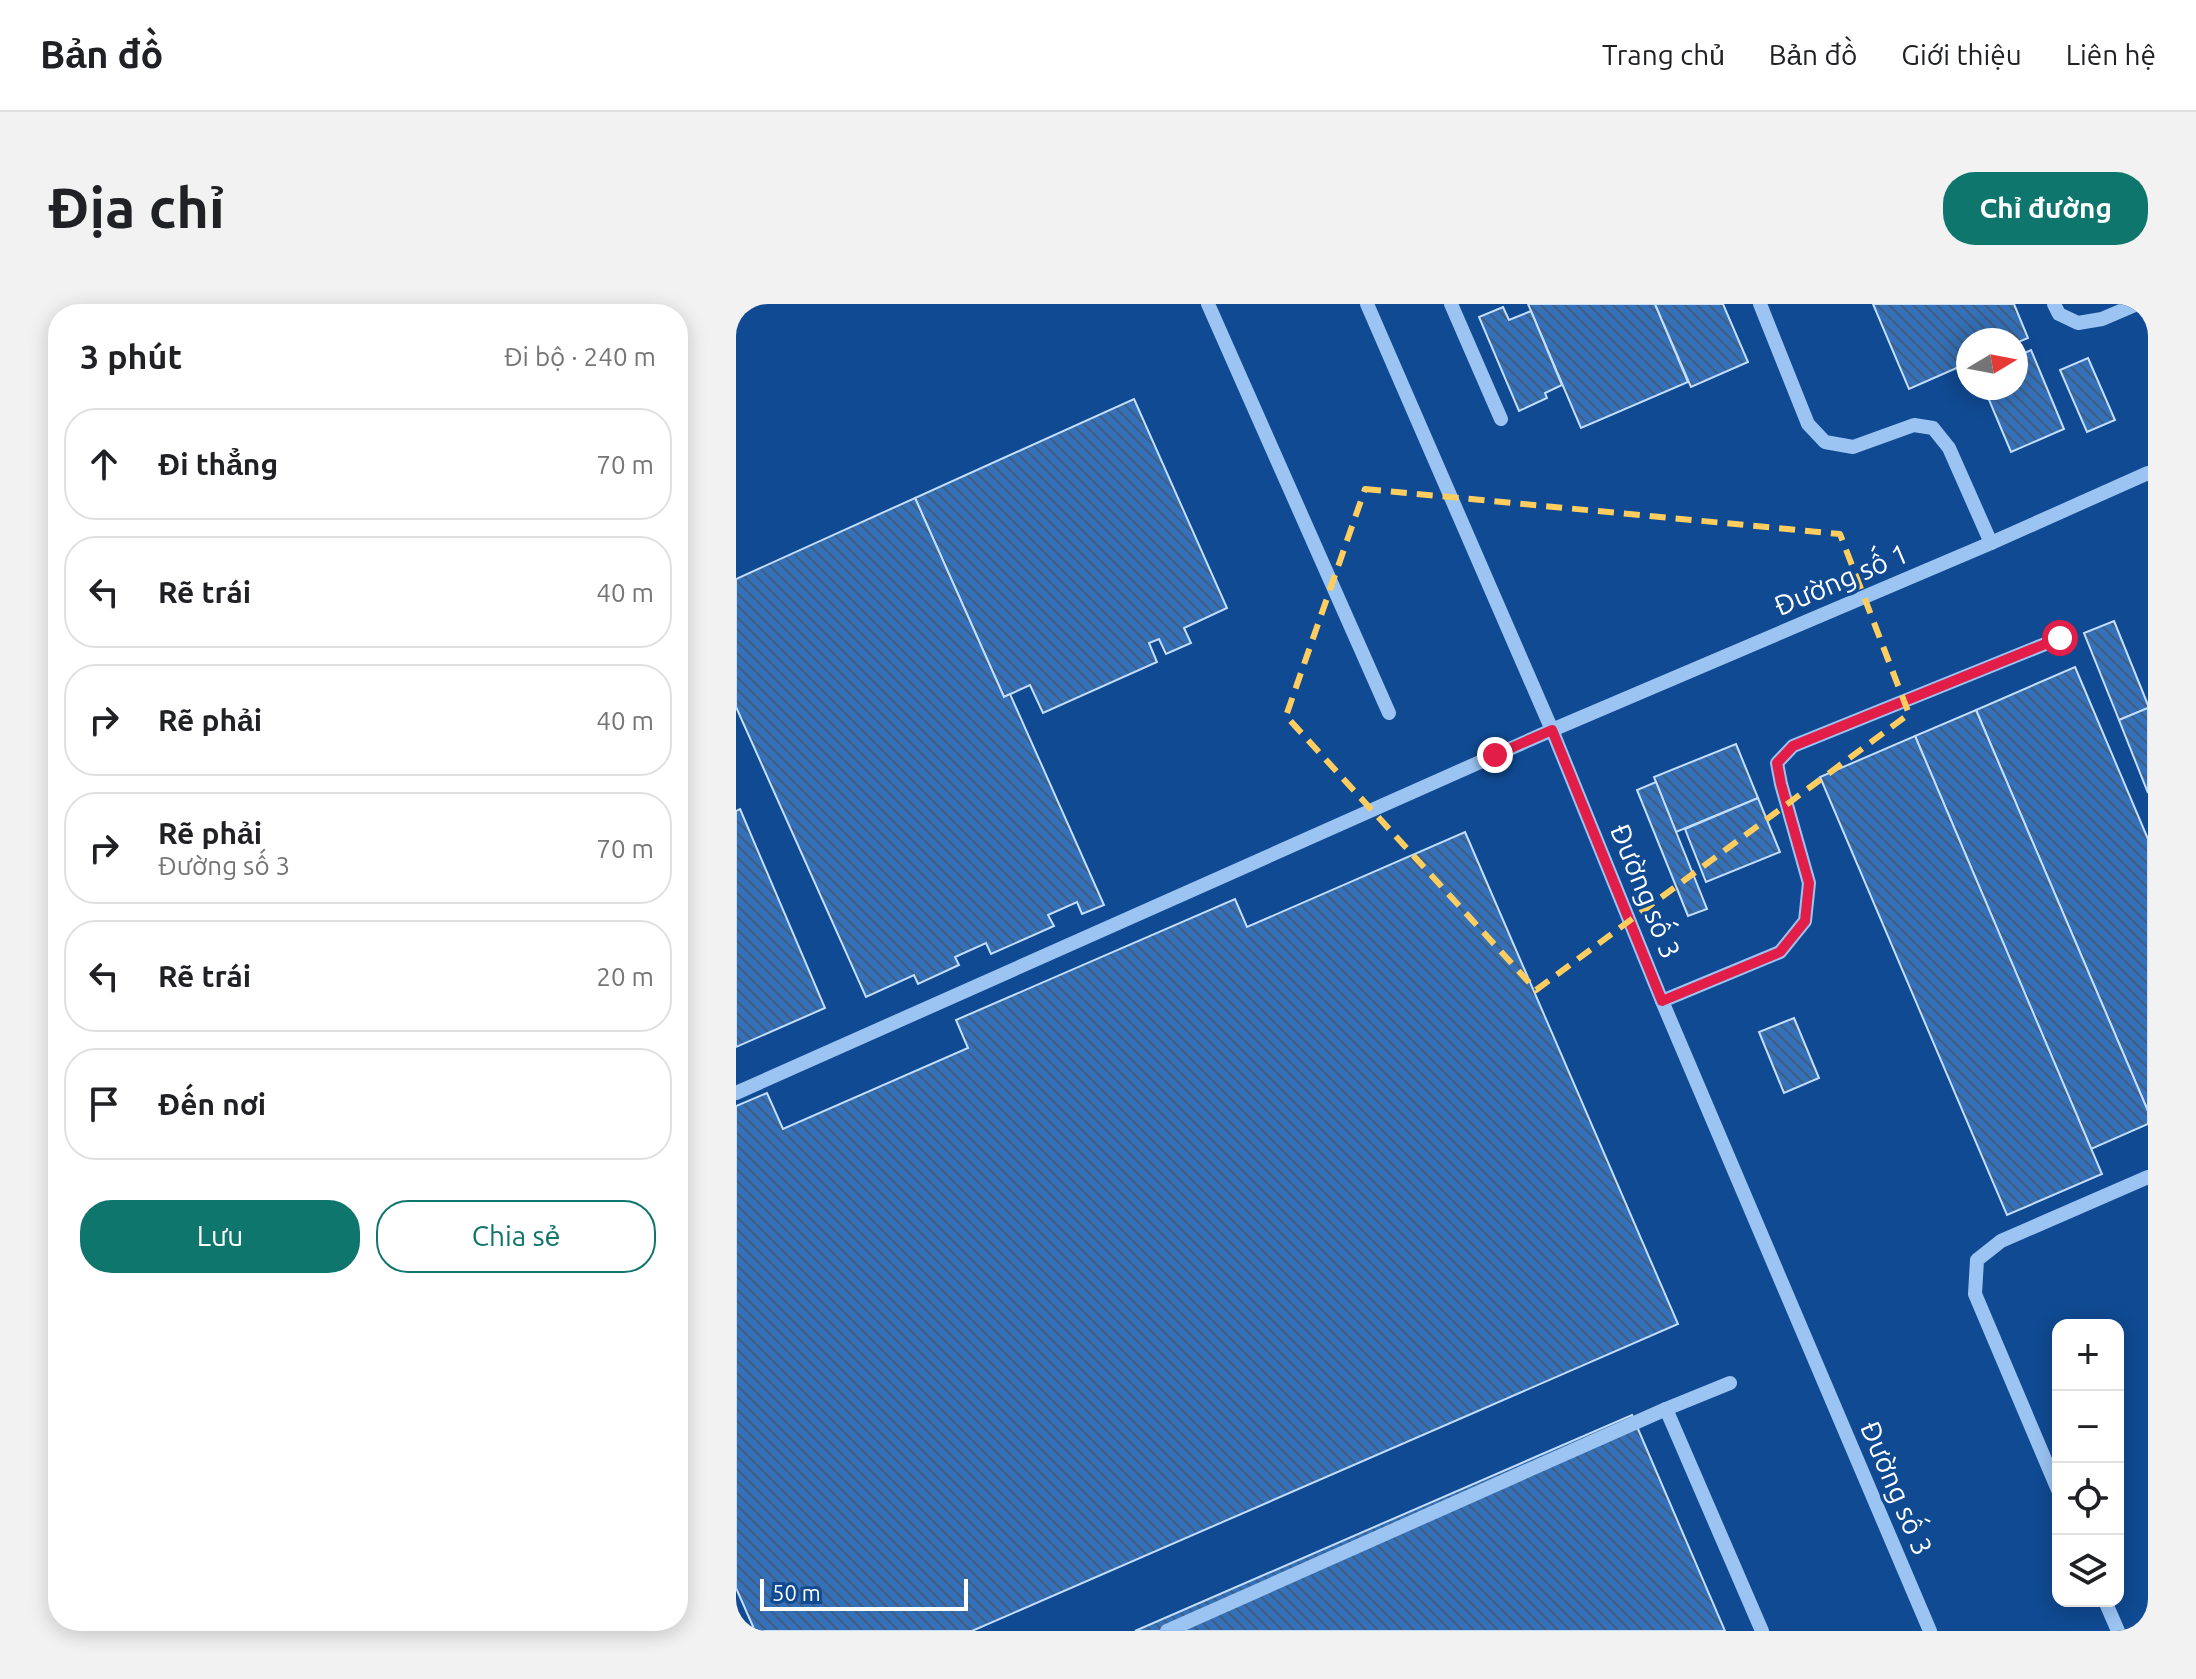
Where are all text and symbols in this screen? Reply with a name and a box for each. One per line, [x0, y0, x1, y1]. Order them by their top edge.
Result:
text: Bản đồ [40, 33, 163, 75]
text: Trang chủ [1602, 39, 1725, 70]
text: Bản đồ [1769, 39, 1857, 70]
text: Giới thiệu [1901, 39, 2022, 70]
text: Liên hệ [2066, 39, 2156, 70]
button: Chỉ đường [1943, 172, 2148, 245]
text: Địa chỉ [48, 176, 225, 239]
north arrow [1956, 328, 2028, 400]
text: 3 phút [80, 337, 182, 375]
text: Đi bộ · 240 m [504, 342, 656, 371]
icon: ahead [82, 442, 126, 486]
text: Đi thẳng [158, 447, 278, 481]
text: 70 m [596, 450, 654, 479]
street label: Đường số 1 [1768, 534, 1913, 621]
icon: left [82, 570, 126, 614]
text: Rẽ trái [158, 575, 251, 609]
text: 40 m [596, 578, 654, 607]
route start [2042, 620, 2078, 656]
icon: right [82, 698, 126, 742]
text: Rẽ phải [158, 703, 262, 737]
text: 40 m [596, 706, 654, 735]
route end [1477, 737, 1513, 773]
text: Rẽ phải [158, 816, 262, 850]
street label: Đường số 3 [1605, 818, 1690, 963]
icon: right [82, 826, 126, 870]
text: 70 m [596, 834, 654, 863]
text: Đường số 3 [158, 851, 290, 880]
icon: left [82, 954, 126, 998]
text: Rẽ trái [158, 959, 251, 993]
text: 20 m [596, 962, 654, 991]
icon: arrive [82, 1082, 126, 1126]
text: Đến nơi [158, 1087, 266, 1121]
button: Lưu [80, 1200, 360, 1273]
button: Chia sẻ [376, 1200, 656, 1273]
map controls [2052, 1319, 2124, 1607]
button: + [2052, 1319, 2124, 1391]
button: − [2052, 1391, 2124, 1463]
street label: Đường số 3 [1855, 1415, 1942, 1560]
button: locate [2052, 1463, 2124, 1535]
button: layers [2052, 1535, 2124, 1607]
scale bar [760, 1575, 968, 1611]
text: 50 m [772, 1580, 821, 1605]

